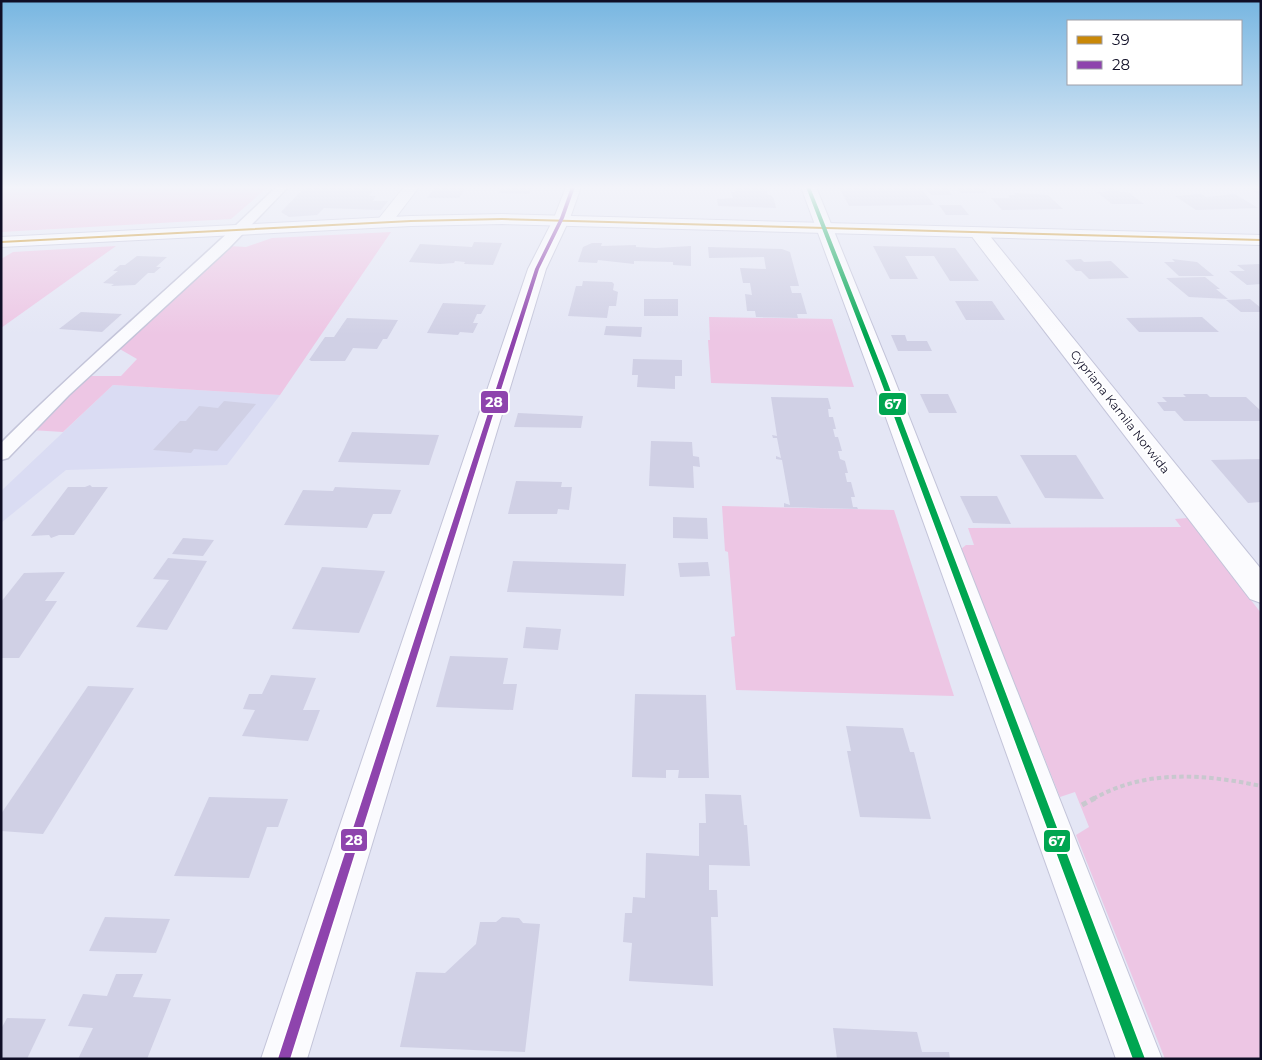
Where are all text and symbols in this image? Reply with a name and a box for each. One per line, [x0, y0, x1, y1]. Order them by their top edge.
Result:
legend [1067, 20, 1242, 85]
text: 39 [1112, 30, 1130, 49]
text: 28 [1112, 55, 1130, 74]
street label: Cypriana Kamila Norwida [1067, 347, 1173, 476]
line badge: 28 [480, 390, 509, 414]
line badge: 67 [878, 392, 907, 416]
text: 28 [485, 393, 503, 411]
text: 67 [884, 395, 902, 413]
line badge: 28 [340, 828, 368, 852]
line badge: 67 [1043, 829, 1071, 853]
text: 28 [345, 831, 363, 849]
text: 67 [1048, 832, 1066, 850]

